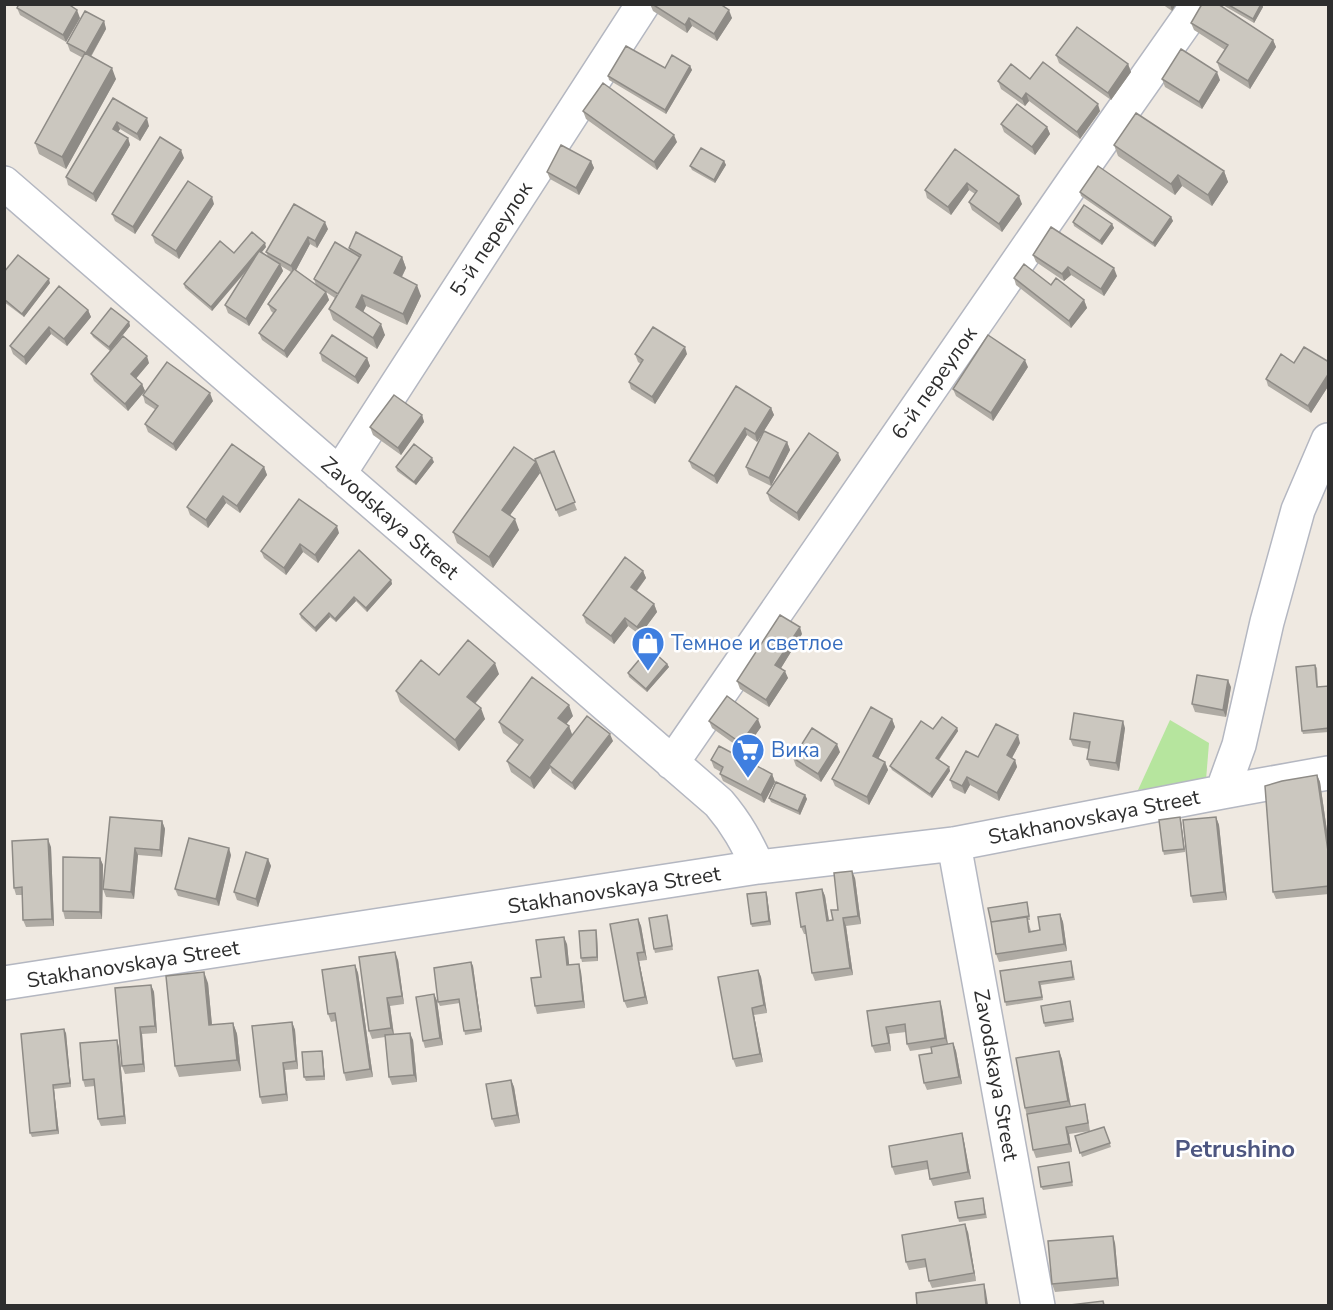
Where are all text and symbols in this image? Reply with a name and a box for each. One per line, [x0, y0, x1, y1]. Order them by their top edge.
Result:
street label: 5-й переулок [443, 175, 539, 302]
street label: 6-й переулок [885, 320, 984, 445]
street label: Zavodskaya Street [315, 450, 465, 586]
shop icon: Темное и светлое [630, 625, 666, 672]
place label: Темное и светлое [671, 629, 843, 657]
supermarket icon: Вика [730, 732, 766, 779]
place label: Вика [771, 736, 820, 764]
street label: Stakhanovskaya Street [986, 783, 1203, 851]
street label: Stakhanovskaya Street [506, 859, 723, 921]
street label: Stakhanovskaya Street [25, 933, 242, 995]
street label: Zavodskaya Street [967, 987, 1025, 1164]
district label: Petrushino [1175, 1133, 1295, 1165]

